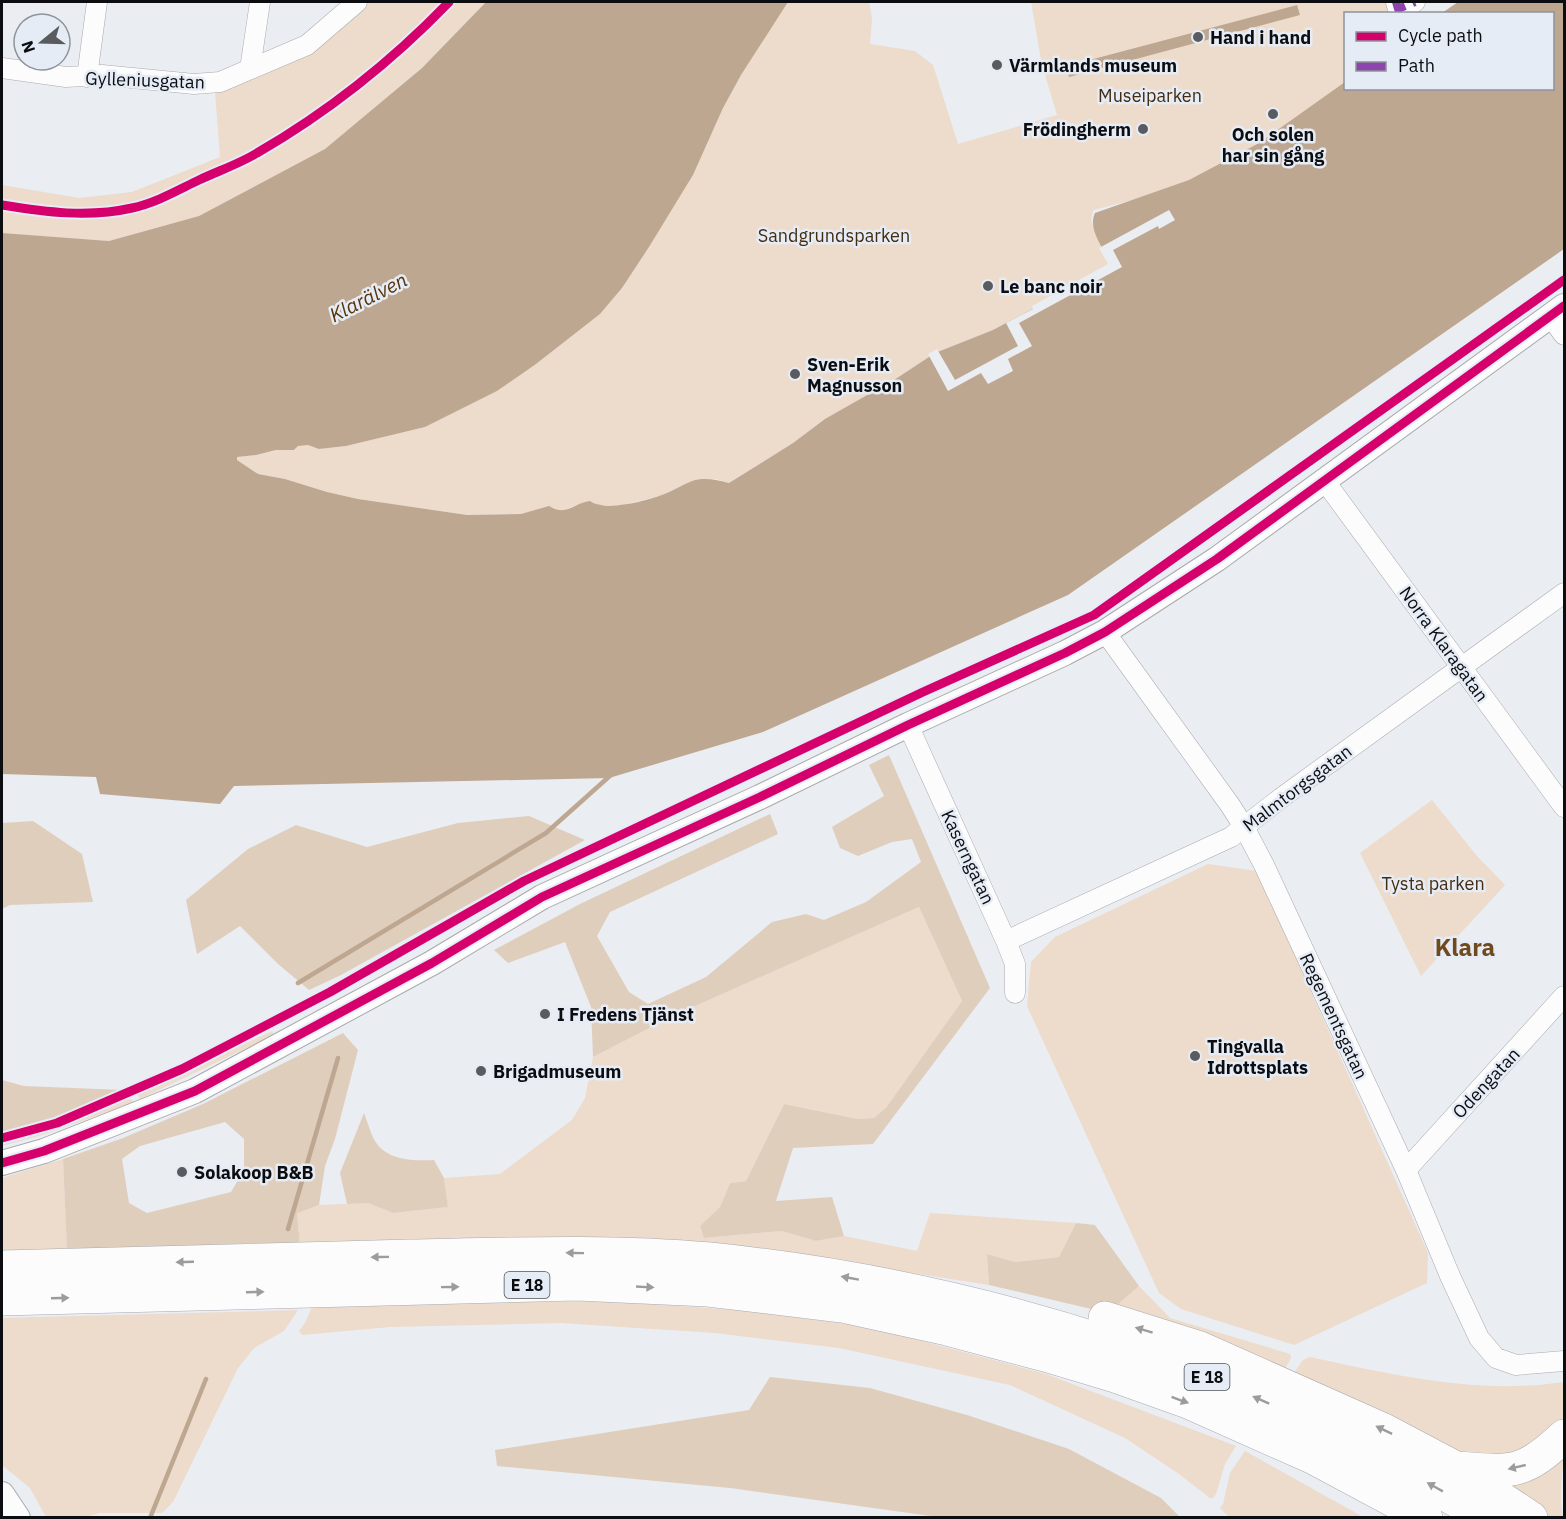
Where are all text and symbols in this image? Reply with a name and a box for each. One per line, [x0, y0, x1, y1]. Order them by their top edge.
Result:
north arrow [12, 12, 72, 72]
legend [1344, 12, 1554, 90]
text: Cycle path [1398, 24, 1483, 47]
place label: Hand i hand [1210, 26, 1311, 49]
marker: Hand i hand [1191, 30, 1205, 44]
text: N [16, 38, 39, 56]
place label: Värmlands museum [1009, 54, 1177, 77]
text: Path [1398, 54, 1435, 77]
marker: Värmlands museum [990, 58, 1004, 72]
street label: Gylleniusgatan [85, 66, 205, 94]
park label: Museiparken [1098, 84, 1202, 107]
marker: Och solen har sin gång [1266, 107, 1280, 121]
place label: Frödingherm [1023, 118, 1131, 141]
marker: Frödingherm [1136, 122, 1150, 136]
place label: Och solen har sin gång [1222, 123, 1324, 167]
park label: Sandgrundsparken [758, 224, 910, 247]
water label: Klarälven [324, 266, 412, 328]
place label: Le banc noir [1000, 275, 1103, 298]
marker: Le banc noir [981, 279, 995, 293]
place label: Sven-Erik Magnusson [807, 353, 902, 397]
marker: Sven-Erik Magnusson [788, 367, 802, 381]
street label: Norra Klaragatan [1394, 582, 1494, 706]
street label: Malmtorgsgatan [1238, 739, 1356, 837]
street label: Kaserngatan [936, 806, 1000, 908]
park label: Tysta parken [1381, 872, 1485, 895]
district label: Klara [1435, 931, 1495, 963]
street label: Regementsgatan [1295, 949, 1373, 1083]
place label: I Fredens Tjänst [557, 1003, 694, 1026]
marker: I Fredens Tjänst [538, 1007, 552, 1021]
place label: Tingvalla Idrottsplats [1207, 1035, 1308, 1079]
street label: Odengatan [1447, 1043, 1525, 1123]
marker: Tingvalla Idrottsplats [1188, 1049, 1202, 1063]
place label: Brigadmuseum [493, 1060, 621, 1083]
marker: Brigadmuseum [474, 1064, 488, 1078]
place label: Solakoop B&B [194, 1161, 313, 1184]
marker: Solakoop B&B [175, 1165, 189, 1179]
one-way arrow [565, 1248, 584, 1258]
one-way arrow [370, 1252, 389, 1261]
one-way arrow [175, 1257, 194, 1267]
road number: E 18 [504, 1272, 550, 1298]
one-way arrow [840, 1273, 859, 1282]
one-way arrow [440, 1282, 459, 1292]
one-way arrow [635, 1283, 654, 1292]
one-way arrow [245, 1287, 264, 1297]
one-way arrow [50, 1293, 69, 1302]
one-way arrow [1135, 1325, 1153, 1334]
road number: E 18 [1184, 1364, 1230, 1390]
one-way arrow [1252, 1394, 1270, 1404]
one-way arrow [1172, 1395, 1190, 1405]
one-way arrow [1375, 1425, 1392, 1435]
one-way arrow [1508, 1463, 1526, 1473]
one-way arrow [1426, 1482, 1443, 1492]

